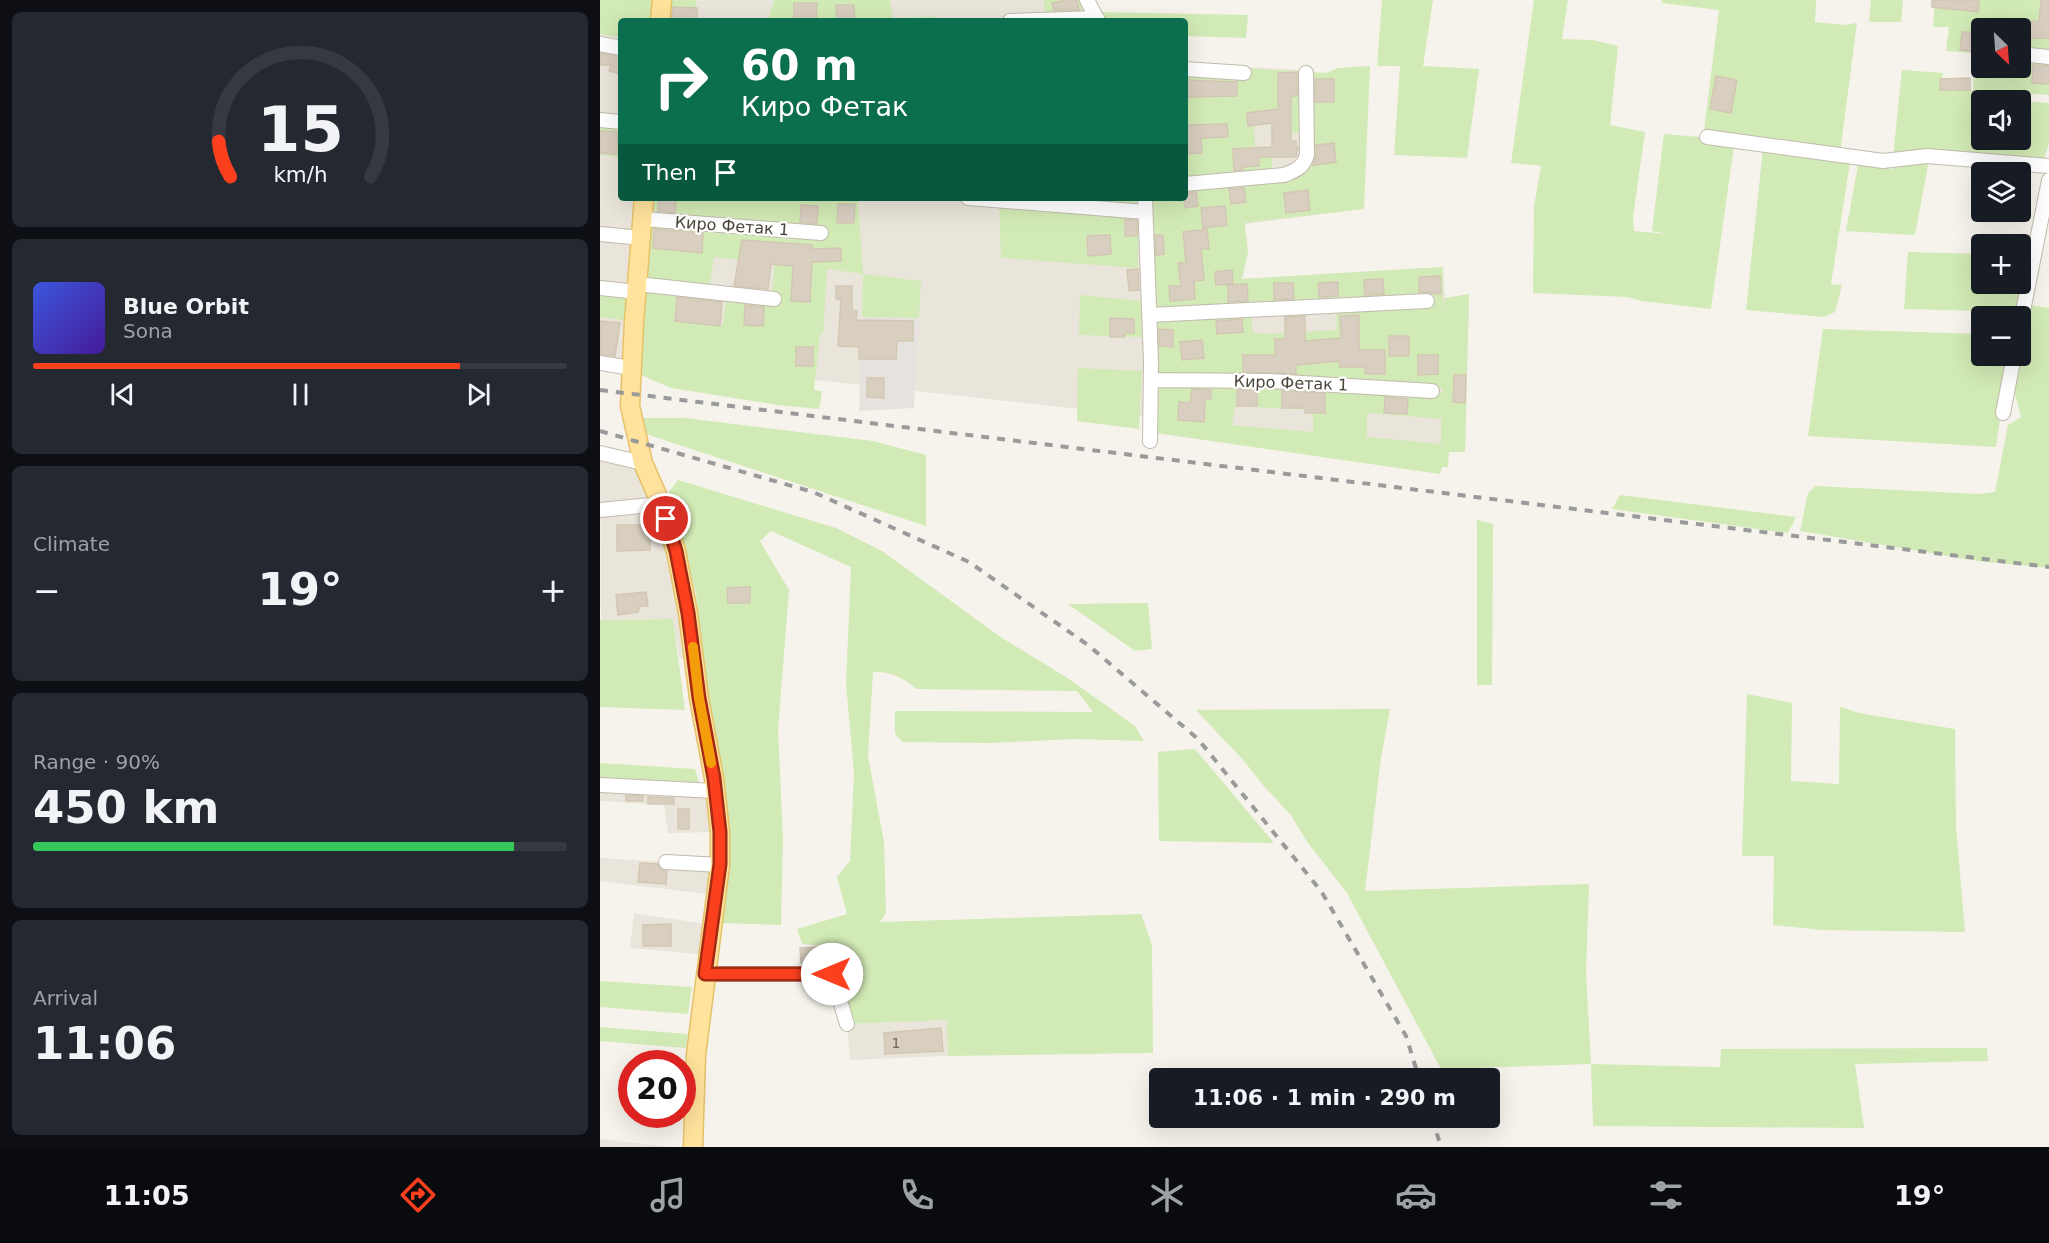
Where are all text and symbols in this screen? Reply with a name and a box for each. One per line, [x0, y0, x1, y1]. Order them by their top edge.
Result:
north arrow [1971, 18, 2031, 78]
map controls [1971, 18, 2031, 366]
text: 60 m [741, 41, 858, 90]
icon: right [642, 42, 720, 120]
button: sound [1971, 90, 2031, 150]
text: Киро Фетак [741, 91, 908, 122]
text: 15 [257, 93, 343, 166]
icon: arrive [709, 156, 742, 189]
text: Then [642, 160, 697, 185]
text: km/h [273, 162, 327, 187]
button: layers [1971, 162, 2031, 222]
street label: Киро Фетак 1 [674, 213, 790, 239]
button: + [1971, 234, 2031, 294]
text: Blue Orbit [123, 294, 249, 319]
button: − [1971, 306, 2031, 366]
text: Sona [123, 319, 173, 343]
street label: Киро Фетак 1 [1233, 372, 1349, 394]
icon: previous [106, 378, 139, 411]
icon: pause [284, 378, 317, 411]
icon: next [462, 378, 495, 411]
pin [640, 493, 691, 544]
icon: arrive [649, 502, 682, 535]
text: Climate [33, 532, 110, 556]
text: 19° [257, 563, 343, 616]
text: − [33, 571, 61, 610]
text: + [539, 571, 567, 610]
text: Range · 90% [33, 750, 160, 774]
text: 450 km [33, 781, 219, 834]
position arrow [800, 942, 864, 1006]
text: Arrival [33, 986, 98, 1010]
text: 11:06 [33, 1017, 176, 1070]
house number: 1 [892, 1035, 900, 1051]
speed limit sign: 20 [618, 1050, 696, 1128]
text: 11:06 · 1 min · 290 m [1193, 1085, 1456, 1110]
icon: directions [397, 1174, 439, 1216]
icon: music [647, 1174, 689, 1216]
icon: phone [896, 1174, 938, 1216]
icon: climate [1146, 1174, 1188, 1216]
icon: car [1395, 1174, 1437, 1216]
icon: filters [1645, 1174, 1687, 1216]
text: 11:05 [104, 1180, 190, 1211]
text: 19° [1894, 1180, 1945, 1211]

